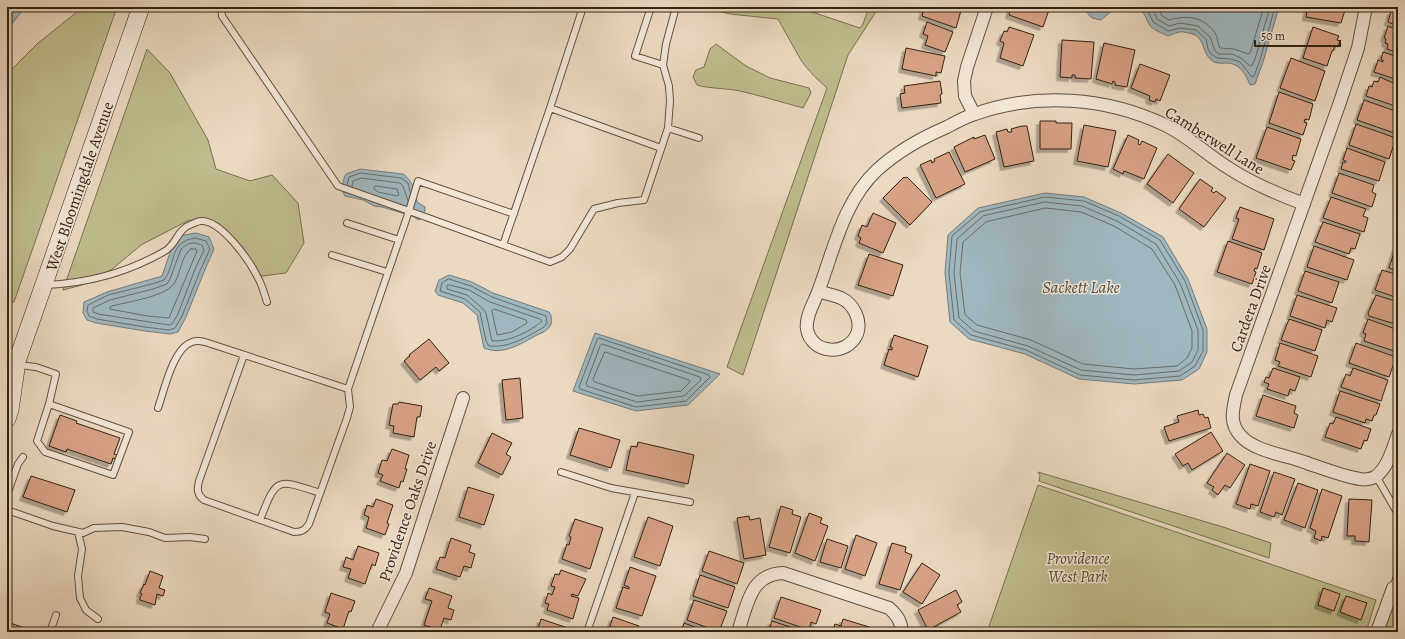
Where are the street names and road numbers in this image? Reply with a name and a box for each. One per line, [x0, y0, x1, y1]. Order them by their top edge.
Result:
street label: West Bloomingdale Avenue [40, 99, 119, 275]
street label: Camberwell Lane [1161, 102, 1268, 180]
street label: Cardera Drive [1225, 261, 1277, 355]
street label: Providence Oaks Drive [374, 438, 442, 585]

